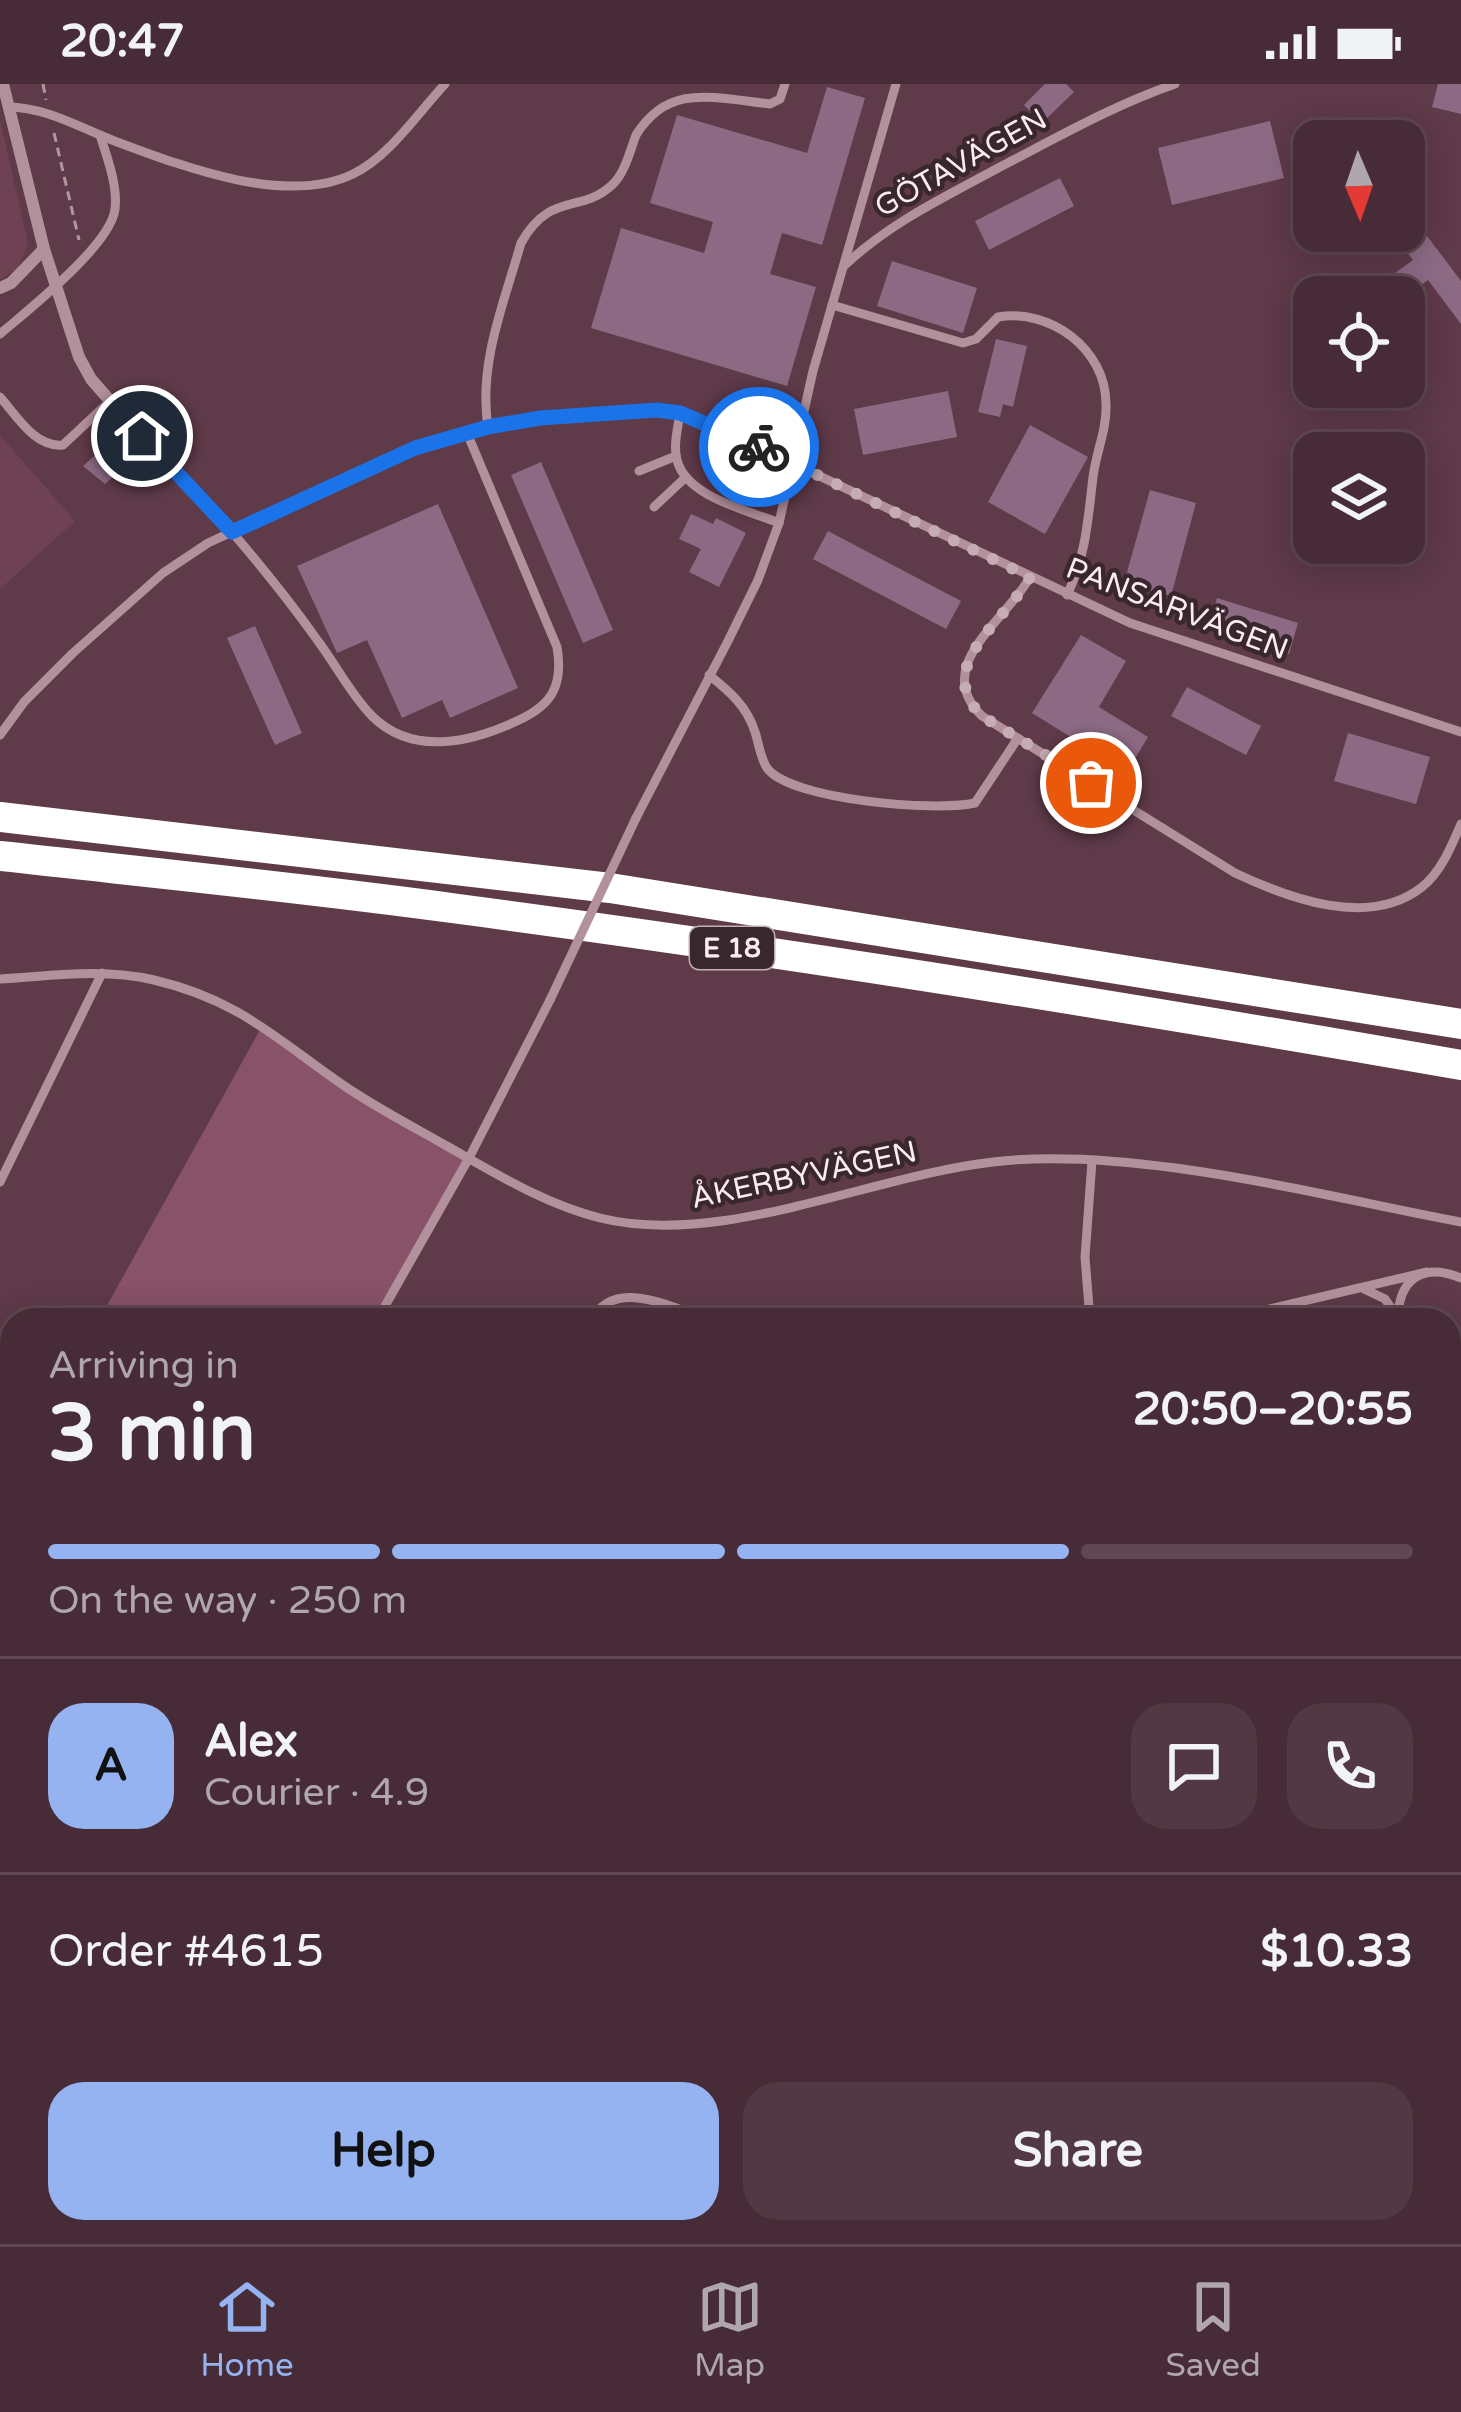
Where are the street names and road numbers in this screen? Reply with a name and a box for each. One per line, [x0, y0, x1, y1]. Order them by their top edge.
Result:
street label: GÖTAVÄGEN [868, 100, 1054, 226]
street label: PANSARVÄGEN [1061, 550, 1293, 668]
road number: E 18 [690, 927, 774, 969]
street label: ÅKERBYVÄGEN [688, 1132, 920, 1217]

